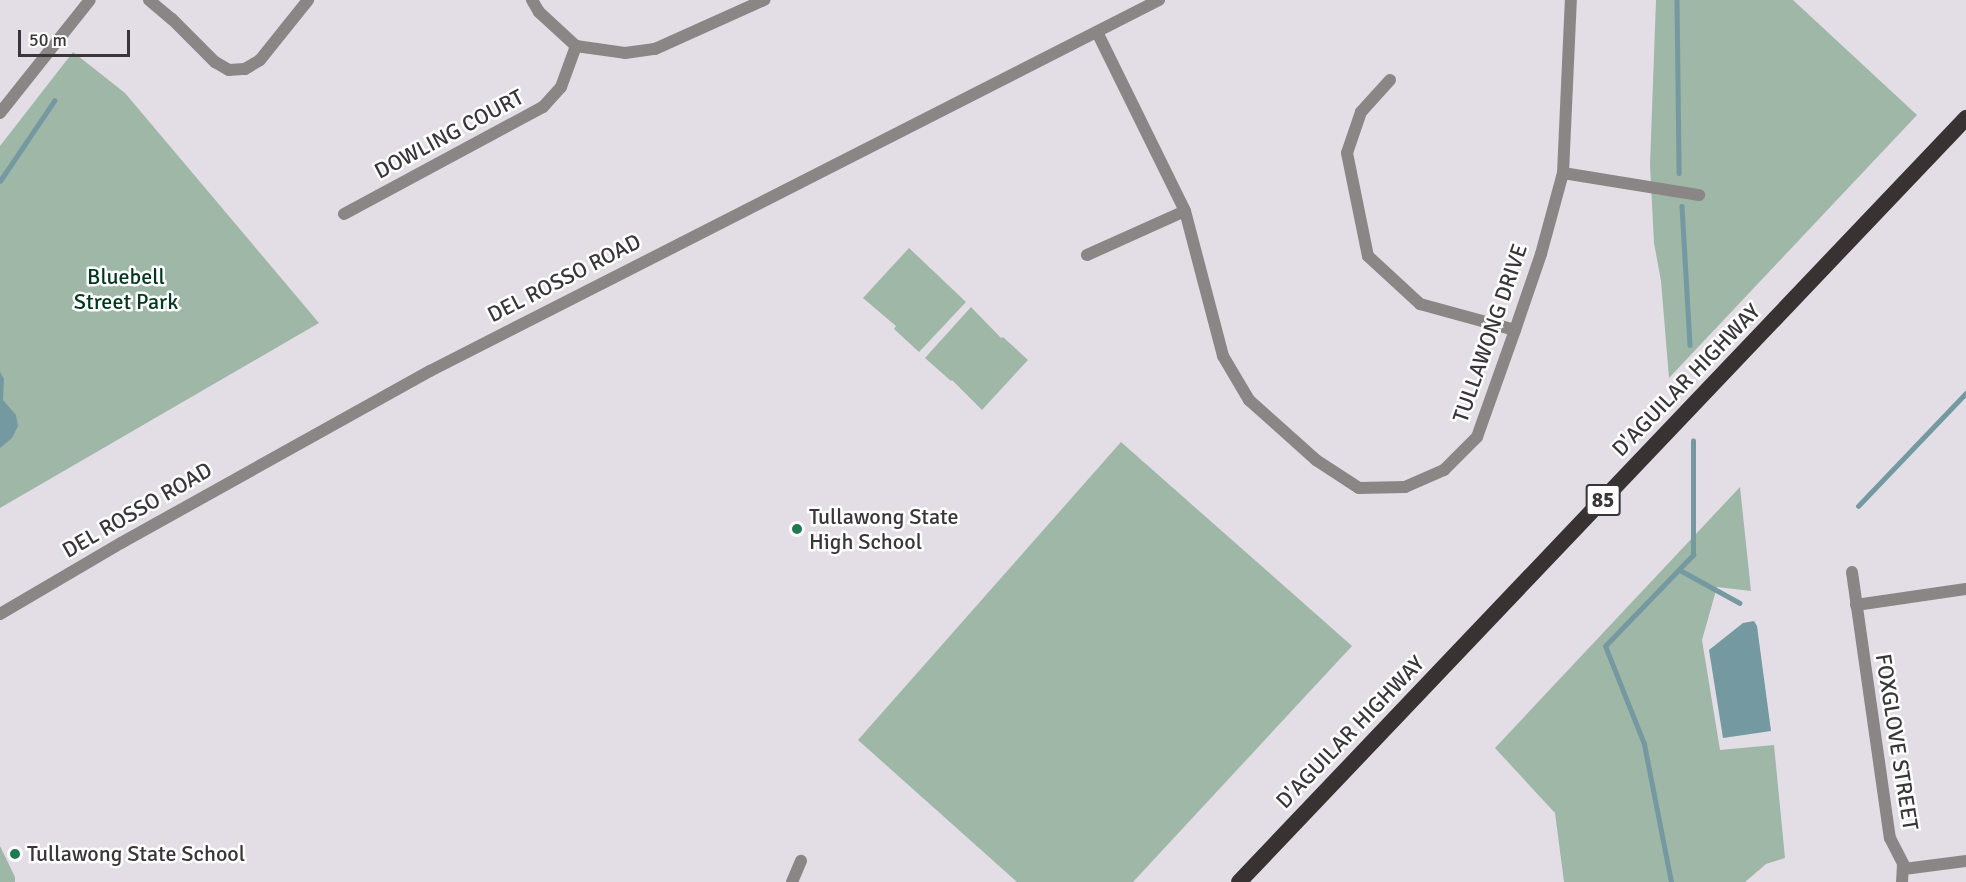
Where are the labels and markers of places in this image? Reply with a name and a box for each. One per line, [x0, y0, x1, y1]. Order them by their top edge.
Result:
place label: Tullawong State High School [809, 503, 958, 554]
marker: Tullawong State High School [790, 522, 804, 536]
place label: Tullawong State School [27, 841, 245, 867]
marker: Tullawong State School [8, 847, 22, 861]

